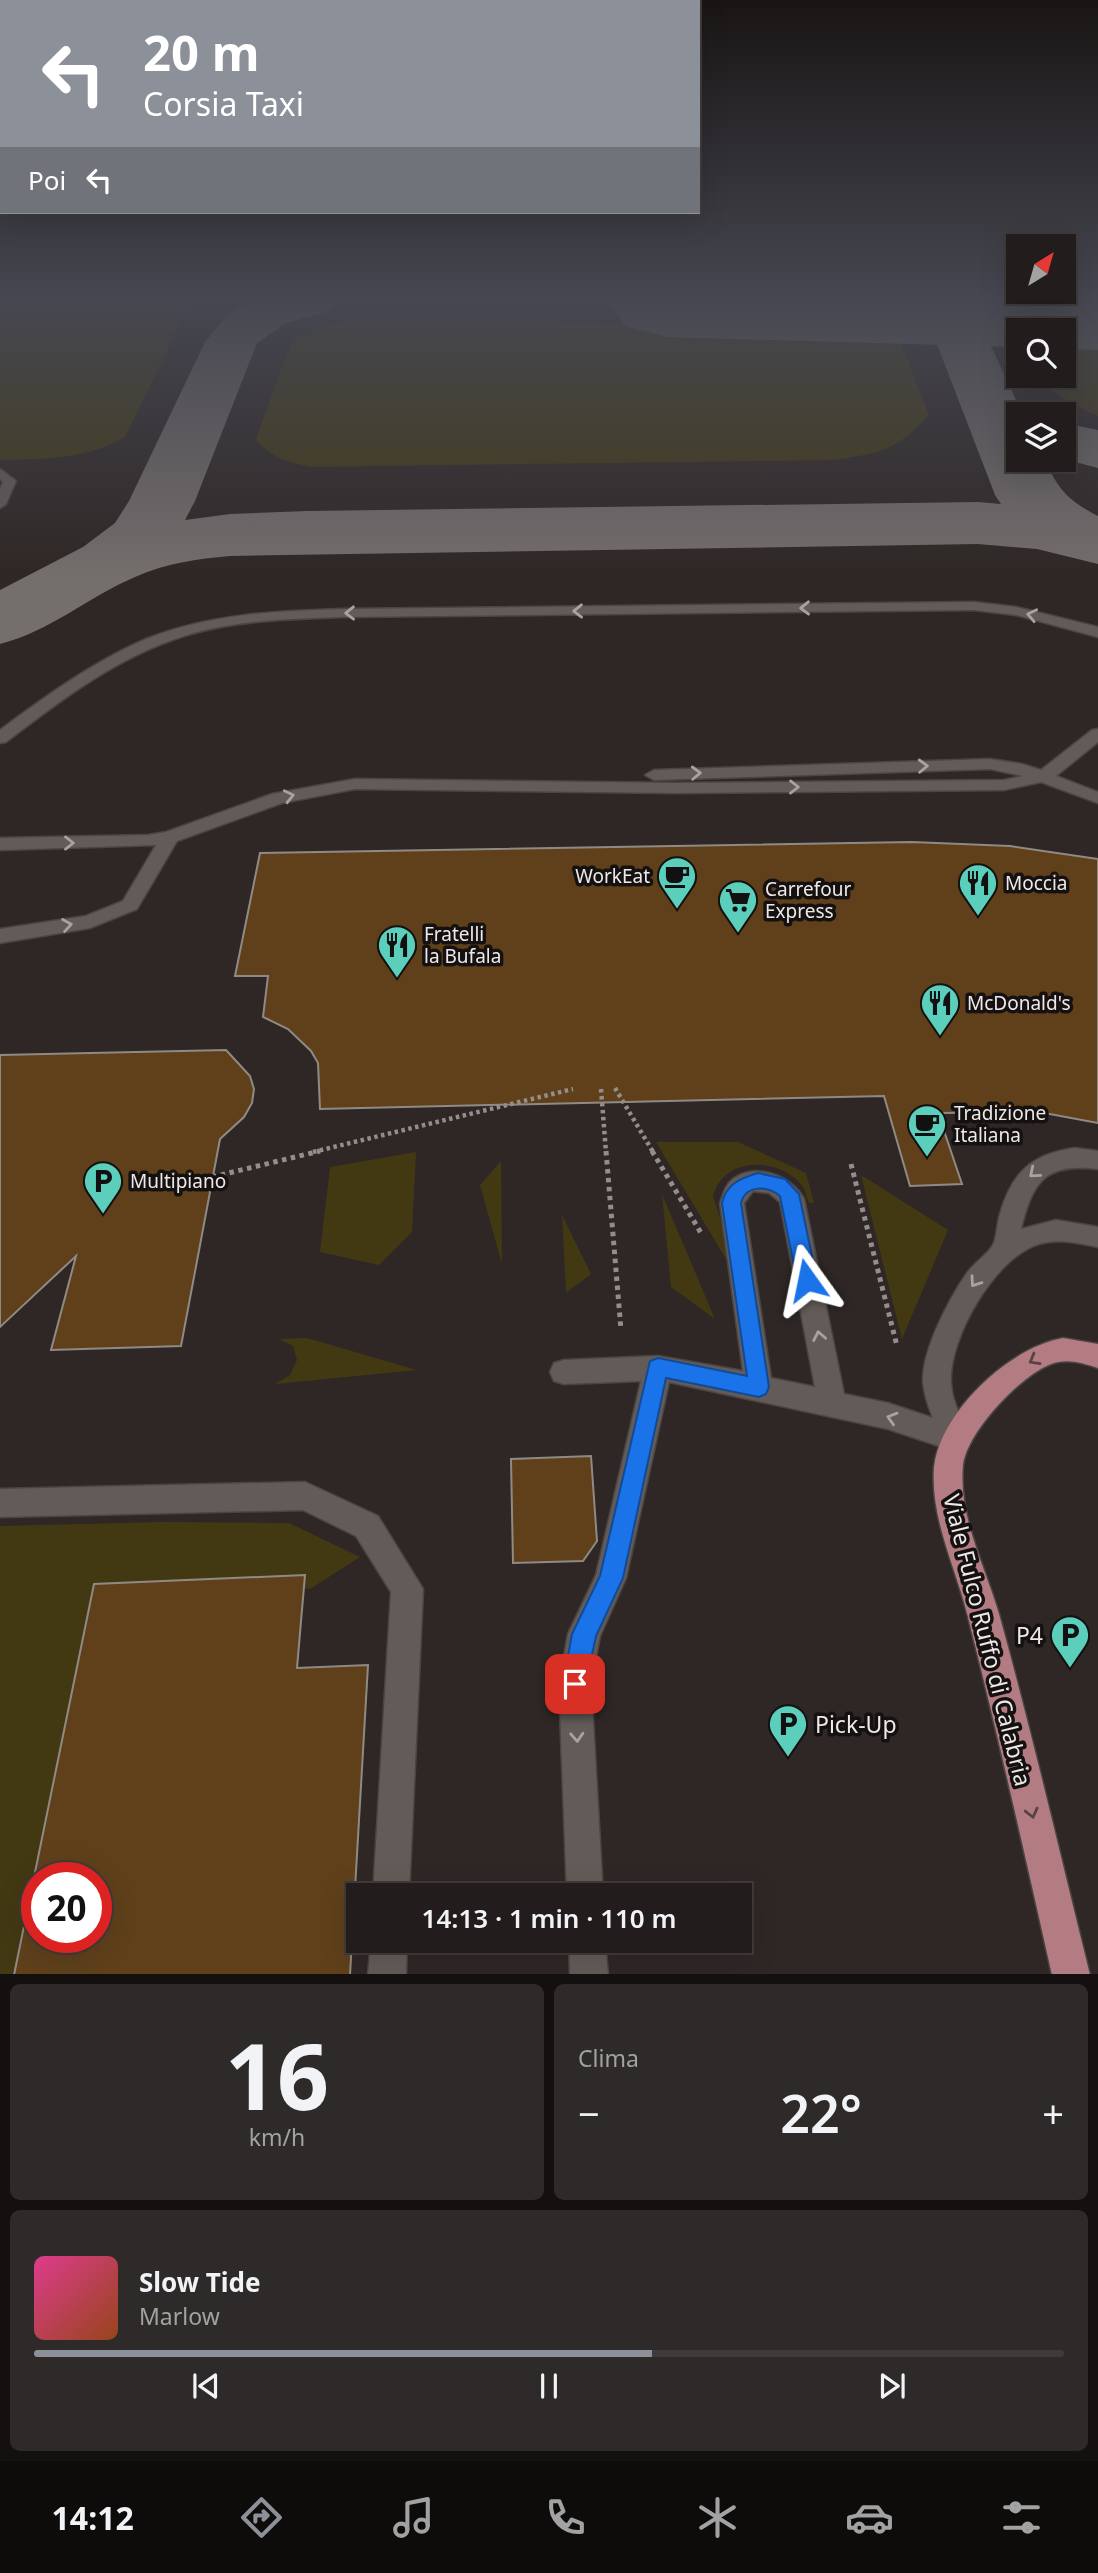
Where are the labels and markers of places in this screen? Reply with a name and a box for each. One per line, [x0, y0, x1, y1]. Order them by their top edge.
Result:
cafe icon: WorkEat [656, 855, 698, 910]
restaurant icon: Moccia [957, 862, 999, 917]
place label: WorkEat [575, 863, 650, 889]
place label: Moccia [1005, 870, 1068, 896]
place label: Carrefour Express [765, 876, 851, 924]
supermarket icon: Carrefour Express [717, 879, 759, 934]
place label: Fratelli la Bufala [424, 921, 501, 969]
restaurant icon: Fratelli la Bufala [376, 924, 418, 979]
restaurant icon: McDonald's [919, 982, 961, 1037]
place label: McDonald's [967, 990, 1071, 1016]
place label: Tradizione Italiana [954, 1100, 1046, 1148]
cafe icon: Tradizione Italiana [906, 1103, 948, 1158]
parking icon: Multipiano [82, 1160, 124, 1215]
place label: Multipiano [130, 1168, 226, 1194]
parking icon: P4 [1049, 1614, 1091, 1669]
place label: P4 [1016, 1619, 1043, 1651]
pin [545, 1654, 605, 1714]
parking icon: Pick-Up [767, 1703, 809, 1758]
place label: Pick-Up [815, 1708, 897, 1740]

